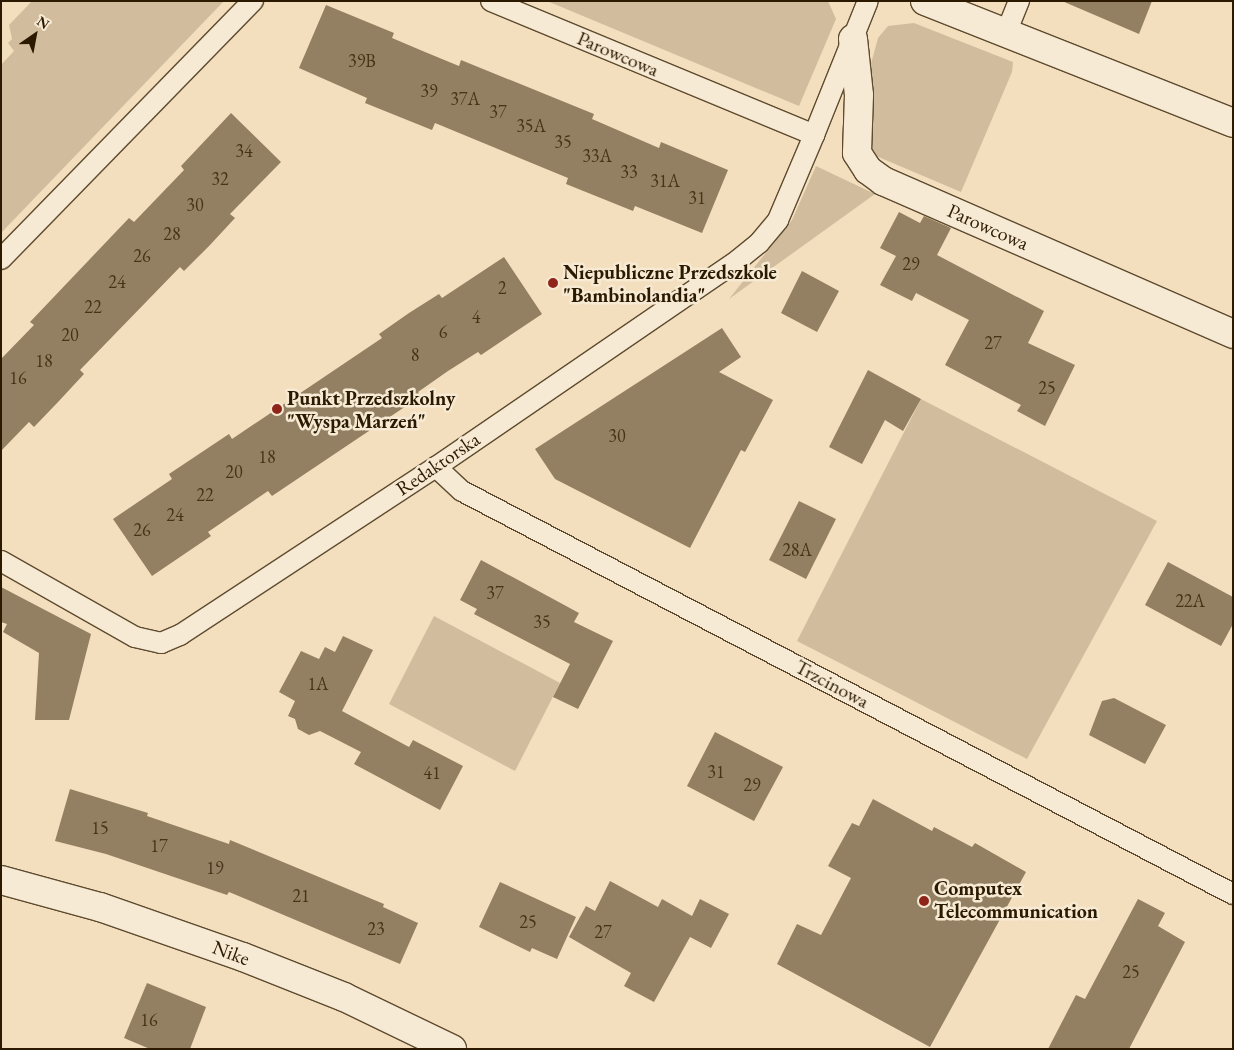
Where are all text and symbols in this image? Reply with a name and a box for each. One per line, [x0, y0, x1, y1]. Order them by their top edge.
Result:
north arrow [10, 10, 60, 60]
text: N [34, 12, 53, 33]
street label: Parowcowa [574, 26, 662, 82]
house number: 39B [348, 50, 376, 72]
house number: 39 [420, 80, 438, 102]
house number: 37A [450, 88, 480, 110]
house number: 37 [489, 101, 507, 123]
house number: 35A [516, 115, 546, 137]
house number: 35 [554, 131, 572, 153]
house number: 34 [235, 140, 253, 162]
house number: 33A [582, 145, 612, 167]
house number: 33 [620, 161, 638, 183]
house number: 32 [211, 168, 229, 190]
house number: 31A [650, 170, 680, 192]
house number: 31 [688, 187, 706, 209]
house number: 30 [186, 194, 204, 216]
street label: Parowcowa [944, 199, 1032, 255]
house number: 28 [163, 223, 181, 245]
house number: 26 [133, 245, 151, 267]
house number: 29 [902, 253, 920, 275]
place label: Niepubliczne Przedszkole "Bambinolandia" [563, 260, 777, 307]
house number: 24 [108, 271, 126, 293]
house number: 2 [498, 277, 506, 299]
marker: Niepubliczne Przedszkole "Bambinolandia" [547, 277, 559, 289]
house number: 22 [84, 296, 102, 318]
house number: 4 [472, 306, 480, 328]
house number: 6 [439, 321, 447, 343]
house number: 20 [61, 324, 79, 346]
house number: 27 [984, 332, 1002, 354]
house number: 8 [411, 344, 419, 366]
house number: 18 [35, 350, 53, 372]
house number: 16 [9, 367, 27, 389]
house number: 25 [1038, 377, 1056, 399]
place label: Punkt Przedszkolny "Wyspa Marzeń" [287, 386, 455, 433]
marker: Punkt Przedszkolny "Wyspa Marzeń" [271, 403, 283, 415]
house number: 30 [608, 425, 626, 447]
street label: Redaktorska [391, 427, 485, 501]
house number: 18 [258, 446, 276, 468]
house number: 20 [225, 461, 243, 483]
house number: 22 [196, 484, 214, 506]
house number: 24 [166, 504, 184, 526]
house number: 26 [133, 519, 151, 541]
house number: 28A [782, 539, 812, 561]
house number: 37 [486, 582, 504, 604]
house number: 22A [1175, 590, 1205, 612]
house number: 35 [533, 611, 551, 633]
street label: Trzcinowa [791, 655, 873, 713]
house number: 1A [307, 673, 329, 695]
house number: 31 [707, 761, 725, 783]
house number: 41 [423, 762, 441, 784]
house number: 29 [743, 774, 761, 796]
house number: 15 [91, 817, 109, 839]
house number: 17 [150, 835, 168, 857]
house number: 19 [206, 857, 224, 879]
place label: Computex Telecommunication [934, 877, 1098, 924]
house number: 21 [292, 885, 310, 907]
marker: Computex Telecommunication [918, 895, 930, 907]
house number: 25 [519, 911, 537, 933]
house number: 23 [367, 918, 385, 940]
house number: 27 [594, 921, 612, 943]
street label: Nike [209, 935, 253, 971]
house number: 25 [1122, 961, 1140, 983]
house number: 16 [140, 1009, 158, 1031]

